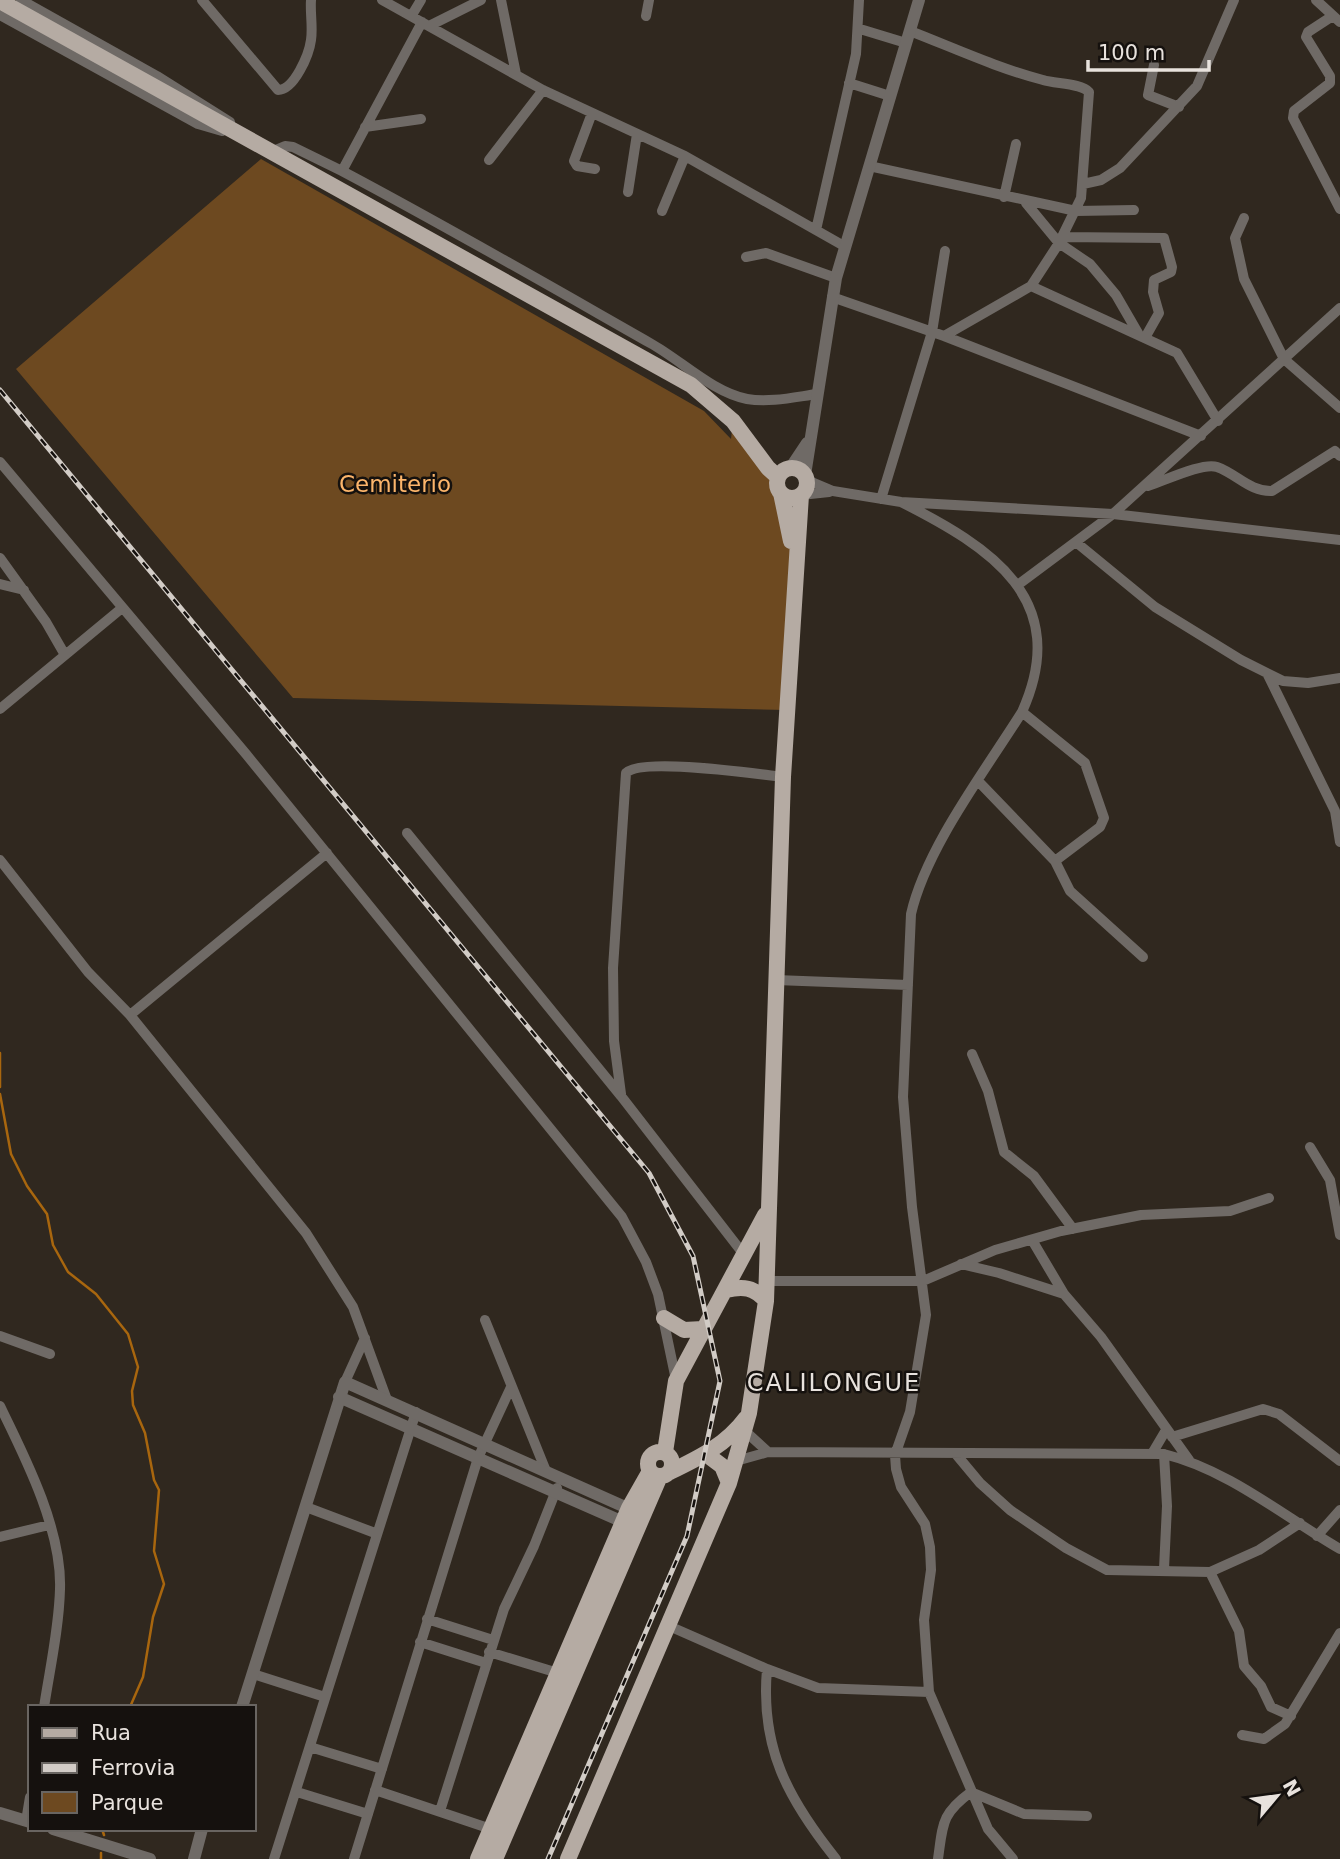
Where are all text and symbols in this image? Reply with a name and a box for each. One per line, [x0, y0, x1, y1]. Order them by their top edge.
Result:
scale bar [1088, 28, 1209, 72]
text: 100 m [1098, 41, 1165, 65]
park label: Cemiterio [339, 471, 451, 497]
district label: CALILONGUE [747, 1369, 921, 1397]
legend [28, 1705, 256, 1831]
text: Rua [91, 1721, 131, 1745]
text: Ferrovia [91, 1756, 175, 1780]
north arrow [1242, 1761, 1312, 1831]
text: N [1278, 1775, 1305, 1800]
text: Parque [91, 1791, 163, 1815]

